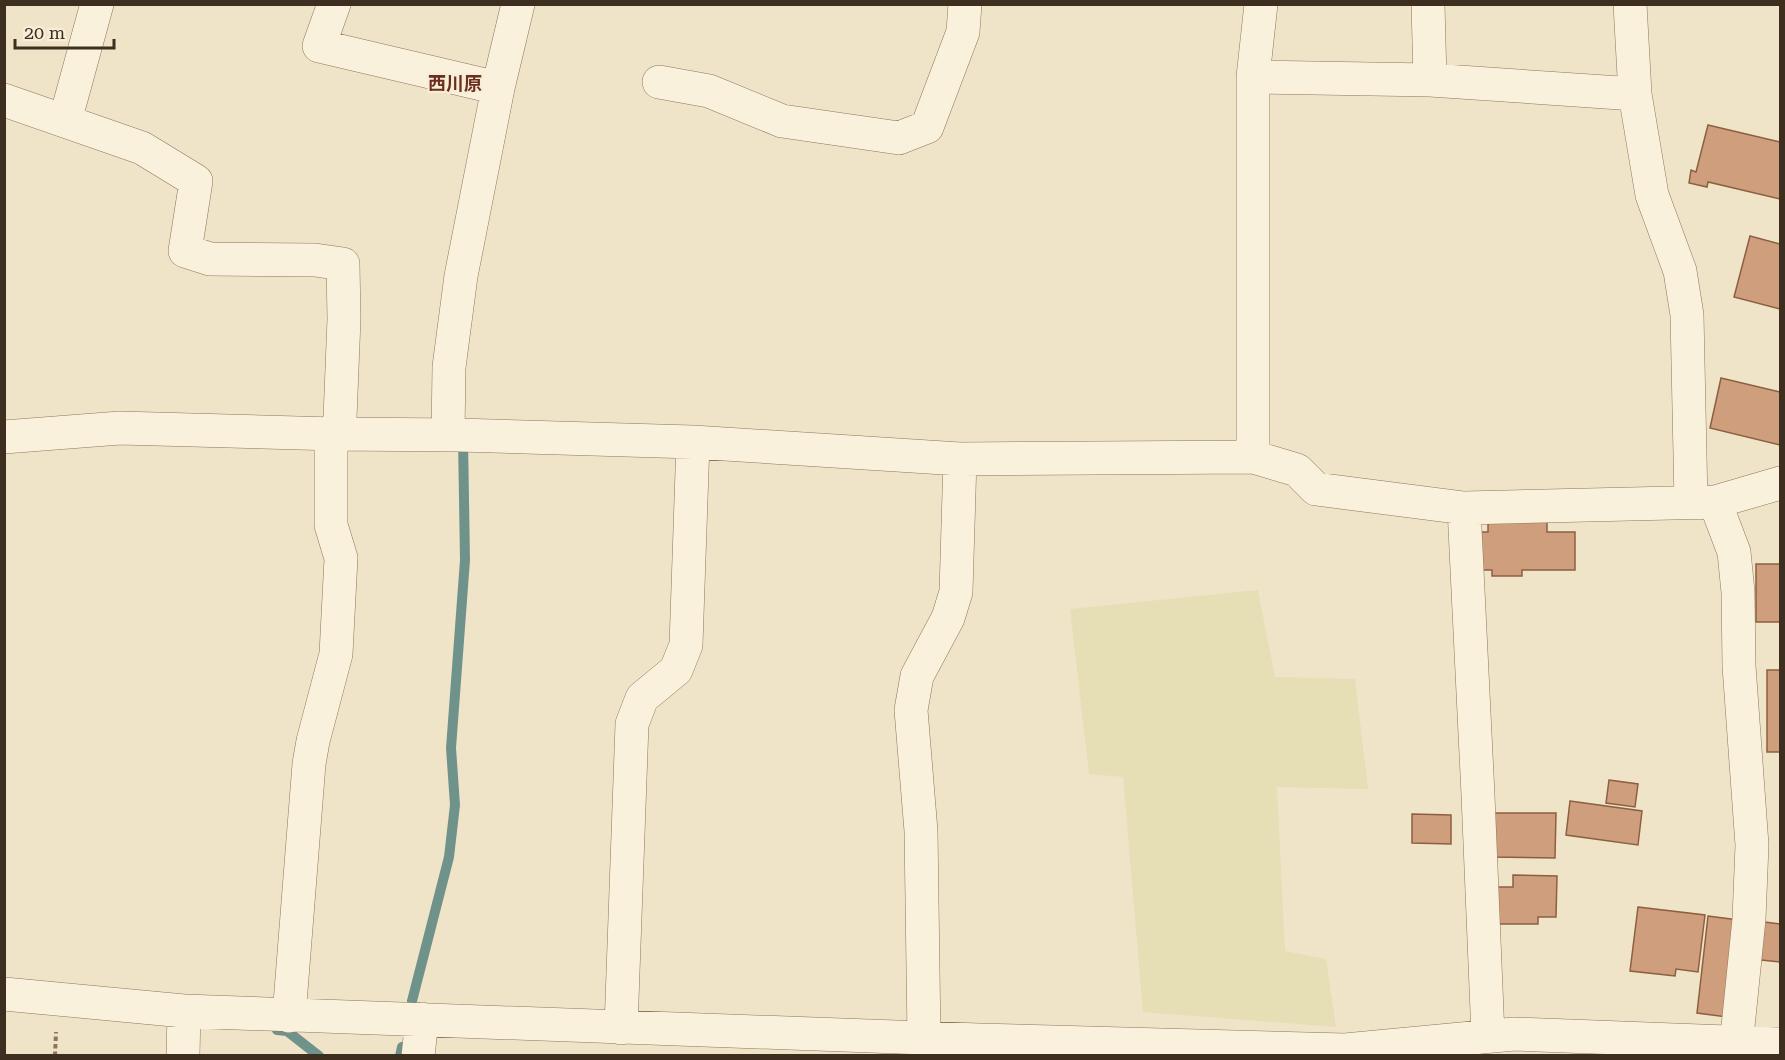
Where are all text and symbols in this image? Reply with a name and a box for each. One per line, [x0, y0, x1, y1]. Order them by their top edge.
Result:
scale bar [15, 12, 114, 50]
text: 20 m [24, 22, 65, 43]
district label: 西川原 [428, 73, 482, 94]

